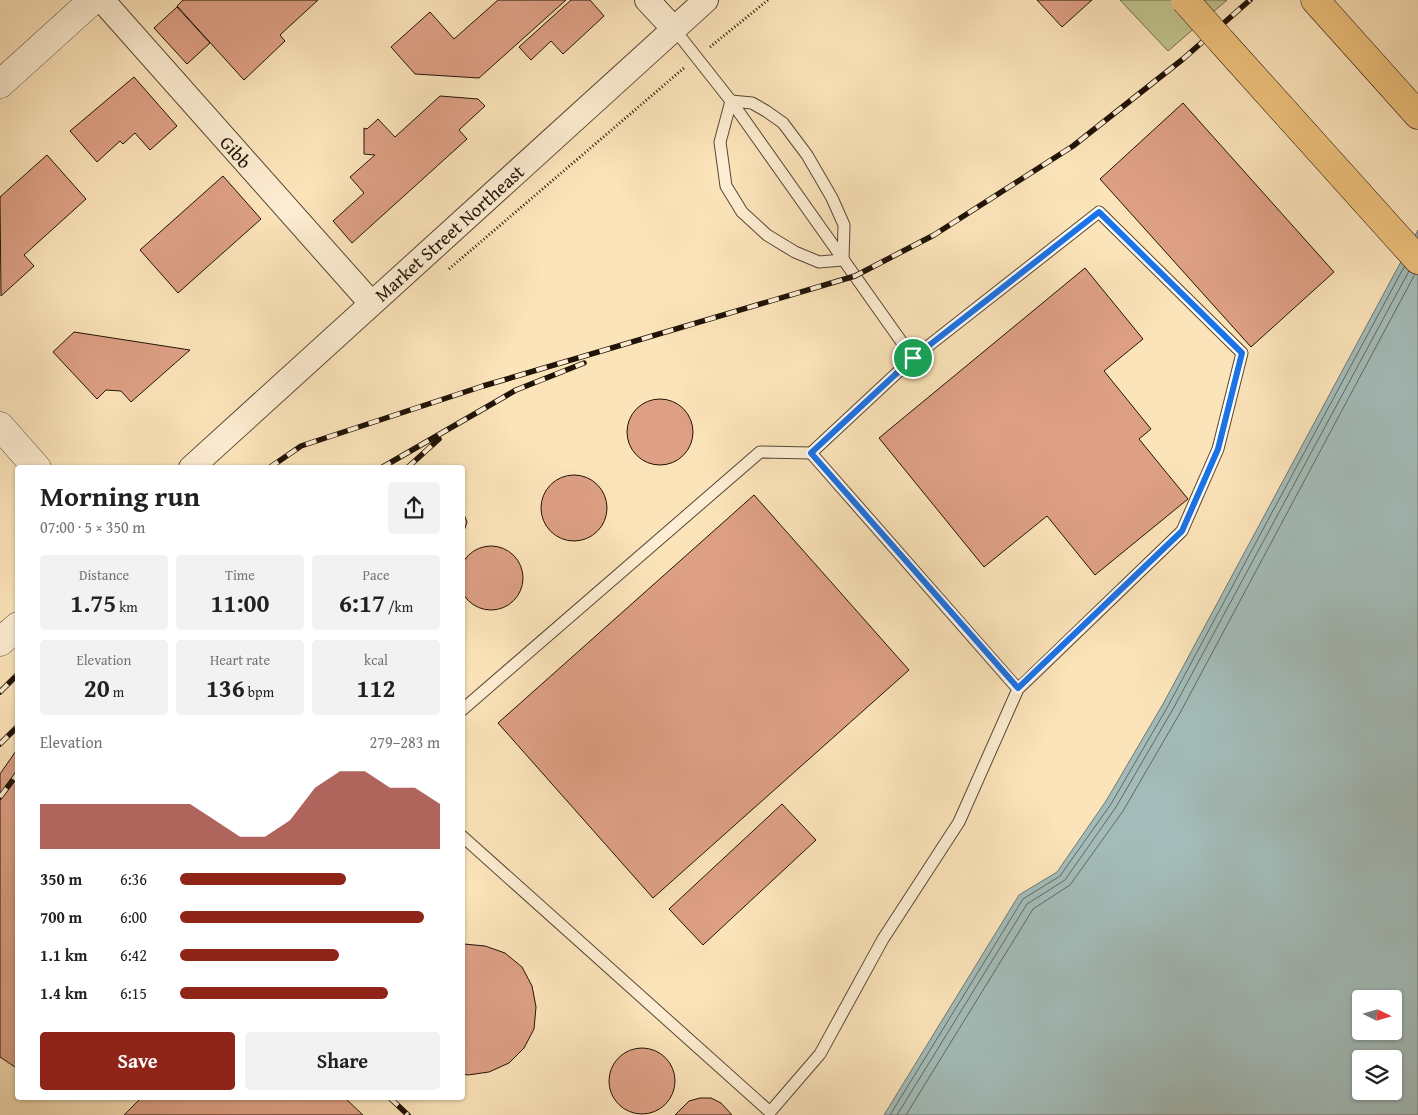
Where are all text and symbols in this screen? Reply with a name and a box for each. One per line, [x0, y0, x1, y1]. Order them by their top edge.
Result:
street label: Gibb [213, 129, 259, 175]
street label: Market Street Northeast [368, 158, 530, 308]
pin [892, 337, 934, 379]
icon: arrive [899, 344, 927, 372]
text: Morning run [40, 475, 200, 516]
button: share [388, 482, 440, 534]
text: 07:00 · 5 × 350 m [40, 515, 145, 539]
text: Distance [79, 565, 129, 585]
text: Time [225, 565, 255, 585]
text: Pace [363, 565, 389, 585]
text: 1.75 [70, 585, 116, 621]
text: 11:00 [211, 585, 269, 621]
text: 6:17 [339, 585, 385, 621]
text: km [116, 597, 138, 617]
text: /km [385, 597, 413, 617]
text: Elevation [77, 650, 131, 670]
text: Heart rate [210, 650, 270, 670]
text: kcal [364, 650, 388, 670]
text: 20 [84, 670, 110, 706]
text: 136 [206, 670, 245, 706]
text: 112 [357, 670, 395, 706]
text: m [110, 682, 124, 702]
text: bpm [245, 682, 274, 702]
text: Elevation [40, 730, 103, 754]
text: 279–283 m [370, 730, 440, 754]
text: 350 m [40, 867, 82, 891]
text: 6:36 [120, 867, 147, 891]
text: 700 m [40, 905, 82, 929]
text: 6:00 [120, 905, 147, 929]
text: 1.1 km [40, 943, 87, 967]
text: 6:42 [120, 943, 147, 967]
text: 1.4 km [40, 981, 87, 1005]
text: 6:15 [120, 981, 147, 1005]
north arrow [1352, 990, 1402, 1040]
map controls [1352, 990, 1402, 1100]
button: Save [40, 1032, 235, 1090]
button: Share [245, 1032, 440, 1090]
button: layers [1352, 1050, 1402, 1100]

